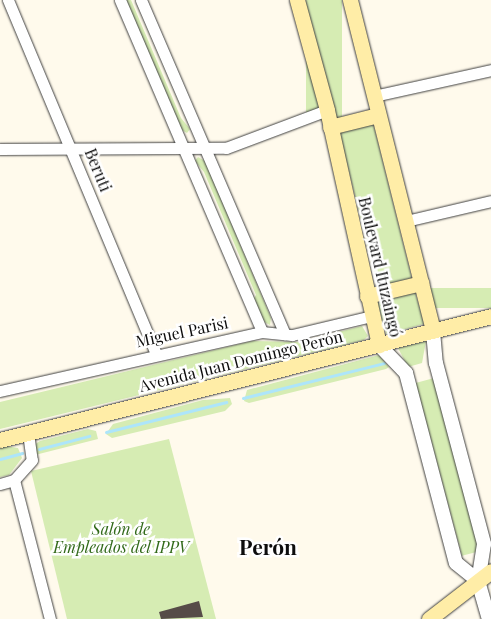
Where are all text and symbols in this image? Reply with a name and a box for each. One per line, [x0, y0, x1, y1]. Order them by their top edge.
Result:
street label: Beruti [81, 146, 115, 194]
street label: Boulevard Ituzaingó [355, 195, 405, 339]
street label: Miguel Parisi [134, 313, 230, 351]
street label: Avenida Juan Domingo Perón [137, 326, 345, 396]
park label: Salón de Empleados del IPPV [53, 519, 189, 557]
district label: Perón [239, 533, 297, 559]

